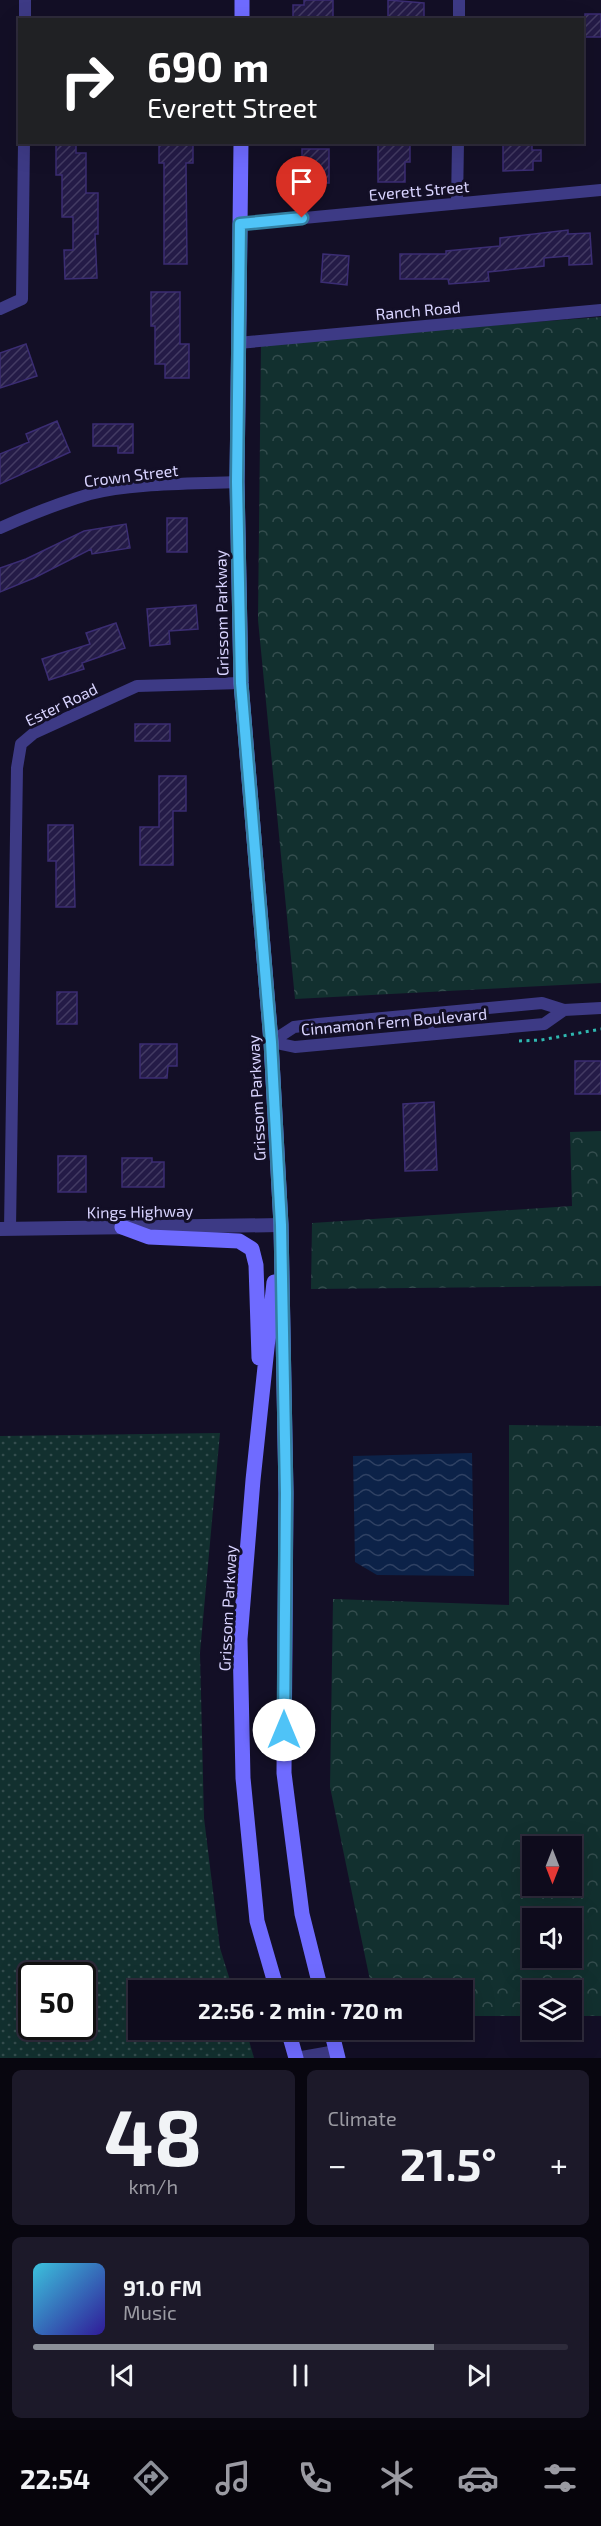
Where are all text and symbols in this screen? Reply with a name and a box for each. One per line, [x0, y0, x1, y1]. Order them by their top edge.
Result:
text: 690 m [147, 40, 269, 90]
icon: right [48, 42, 126, 120]
text: Everett Street [147, 91, 317, 123]
pin [276, 156, 327, 218]
icon: arrive [285, 165, 318, 198]
street label: Everett Street [368, 176, 470, 204]
street label: Ranch Road [375, 297, 461, 323]
street label: Crown Street [83, 460, 179, 490]
street label: Grissom Parkway [210, 549, 232, 676]
street label: Ester Road [22, 678, 100, 730]
street label: Cinnamon Fern Boulevard [300, 1003, 488, 1039]
street label: Grissom Parkway [243, 1034, 269, 1162]
street label: Kings Highway [87, 1201, 194, 1221]
street label: Grissom Parkway [214, 1544, 240, 1672]
position arrow [252, 1698, 316, 1762]
north arrow [522, 1836, 582, 1896]
map controls [522, 1836, 582, 2040]
button: sound [522, 1908, 582, 1968]
speed limit sign: 50 [18, 1962, 96, 2040]
button: layers [522, 1980, 582, 2040]
text: 22:56 · 2 min · 720 m [198, 1997, 403, 2023]
text: 48 [104, 2088, 202, 2182]
text: Climate [328, 2106, 397, 2130]
text: 21.5° [400, 2136, 497, 2190]
text: − [328, 2144, 347, 2184]
text: + [550, 2144, 568, 2184]
text: km/h [128, 2174, 178, 2198]
text: 91.0 FM [123, 2274, 202, 2300]
text: Music [123, 2300, 177, 2324]
icon: previous [106, 2359, 139, 2392]
icon: pause [284, 2359, 317, 2392]
icon: next [462, 2359, 495, 2392]
icon: directions [130, 2457, 172, 2499]
icon: music [212, 2457, 254, 2499]
icon: phone [294, 2457, 336, 2499]
icon: climate [376, 2457, 418, 2499]
icon: car [457, 2457, 499, 2499]
icon: filters [539, 2457, 581, 2499]
text: 22:54 [20, 2462, 90, 2494]

